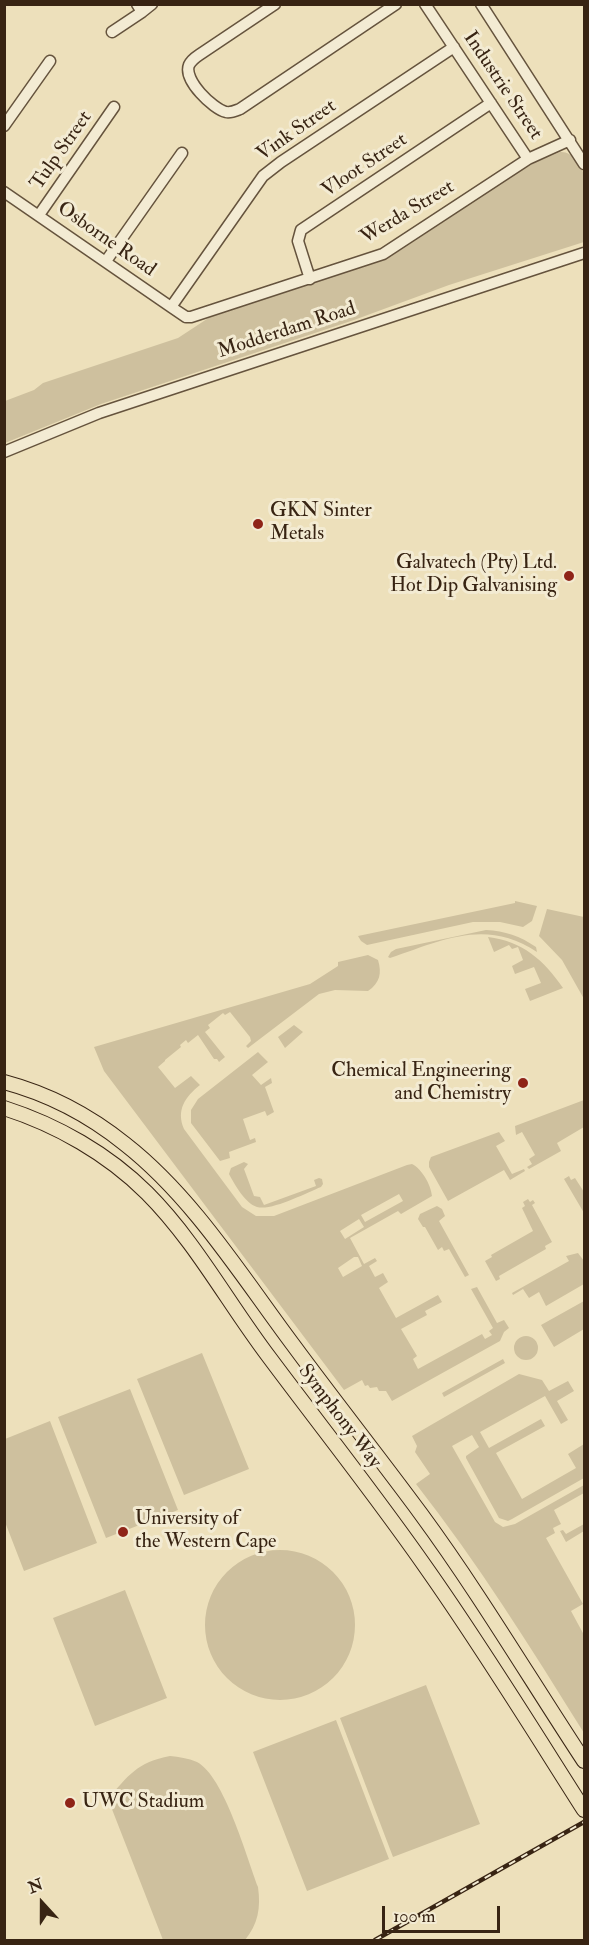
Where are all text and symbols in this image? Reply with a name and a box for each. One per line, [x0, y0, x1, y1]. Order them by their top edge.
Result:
street label: Industrie Street [457, 27, 547, 145]
street label: Vink Street [253, 95, 341, 167]
street label: Tulp Street [26, 107, 98, 195]
street label: Vloot Street [318, 129, 412, 203]
street label: Werda Street [357, 176, 459, 250]
street label: Osborne Road [52, 197, 160, 283]
street label: Modderdam Road [215, 297, 359, 365]
place label: GKN Sinter Metals [270, 500, 372, 547]
marker: GKN Sinter Metals [251, 517, 265, 531]
place label: Galvatech (Pty) Ltd. Hot Dip Galvanising [390, 552, 557, 599]
marker: Galvatech (Pty) Ltd. Hot Dip Galvanising [562, 569, 576, 583]
place label: Chemical Engineering and Chemistry [331, 1060, 511, 1107]
marker: Chemical Engineering and Chemistry [516, 1076, 530, 1090]
street label: Symphony Way [292, 1360, 386, 1474]
place label: University of the Western Cape [135, 1508, 276, 1555]
marker: University of the Western Cape [116, 1525, 130, 1539]
place label: UWC Stadium [82, 1791, 204, 1815]
marker: UWC Stadium [63, 1796, 77, 1810]
north arrow [12, 1873, 72, 1933]
text: N [25, 1874, 46, 1898]
scale bar [385, 1894, 504, 1932]
text: 100 m [393, 1905, 436, 1928]

